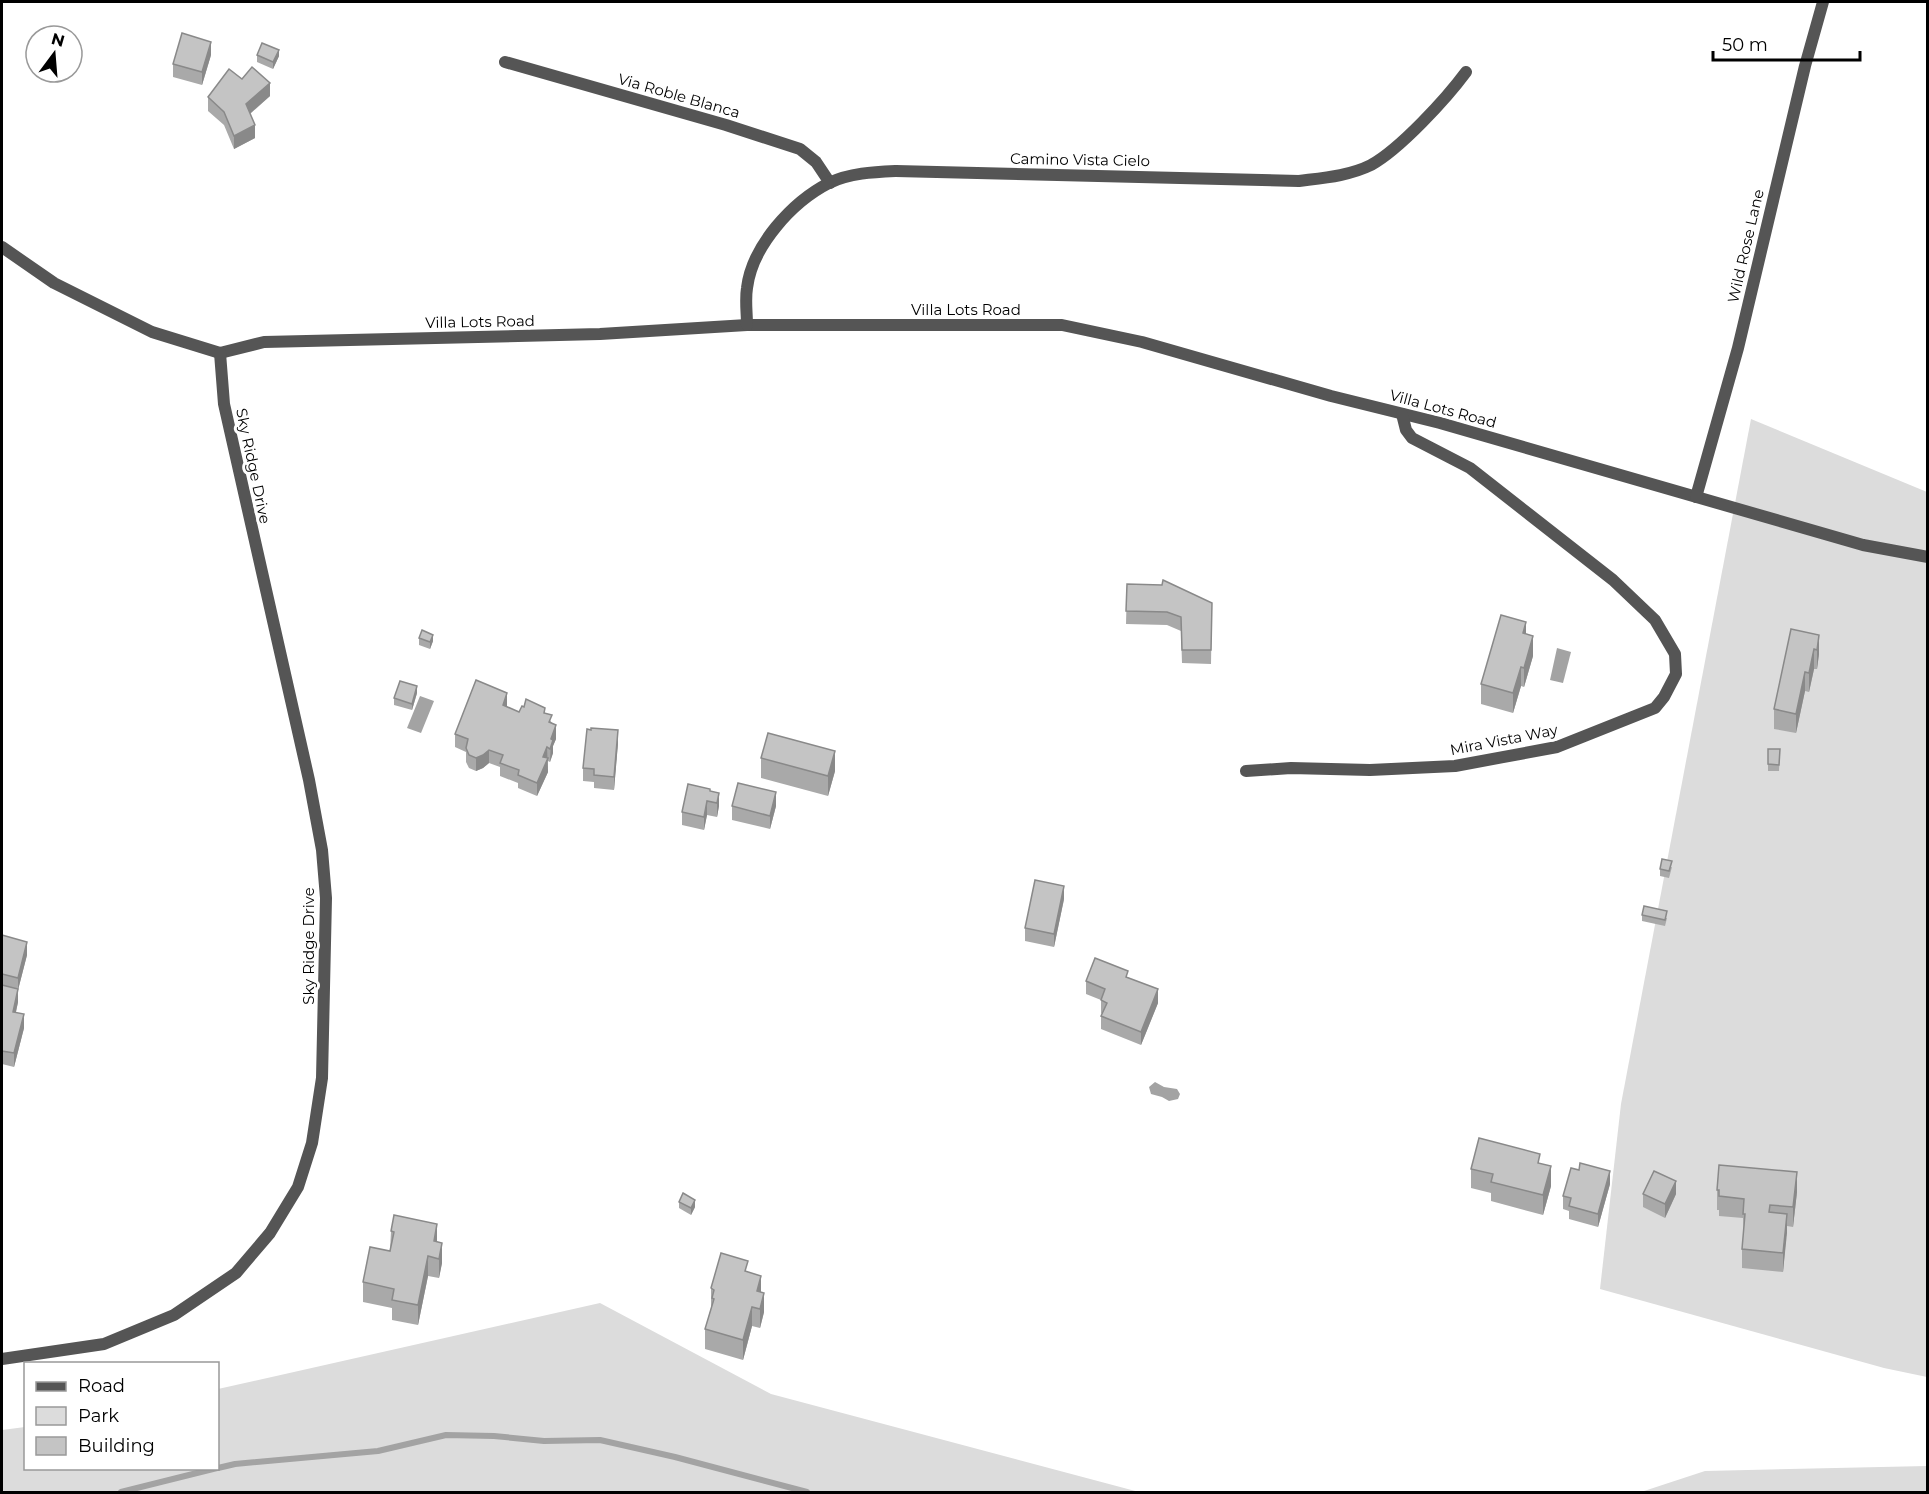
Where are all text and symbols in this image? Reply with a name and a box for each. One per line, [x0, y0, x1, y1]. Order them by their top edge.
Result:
north arrow [24, 24, 84, 84]
scale bar [1713, 24, 1860, 62]
text: N [49, 29, 67, 51]
text: 50 m [1722, 34, 1768, 56]
street label: Via Roble Blanca [616, 69, 742, 122]
street label: Camino Vista Cielo [1010, 149, 1150, 170]
street label: Wild Rose Lane [1723, 187, 1768, 305]
street label: Villa Lots Road [911, 300, 1021, 319]
street label: Villa Lots Road [425, 311, 535, 332]
street label: Villa Lots Road [1388, 385, 1499, 432]
street label: Sky Ridge Drive [232, 406, 275, 525]
street label: Mira Vista Way [1448, 720, 1560, 759]
street label: Sky Ridge Drive [299, 887, 318, 1005]
legend [24, 1362, 219, 1470]
text: Road [78, 1375, 125, 1397]
text: Park [78, 1405, 119, 1427]
text: Building [78, 1435, 155, 1457]

